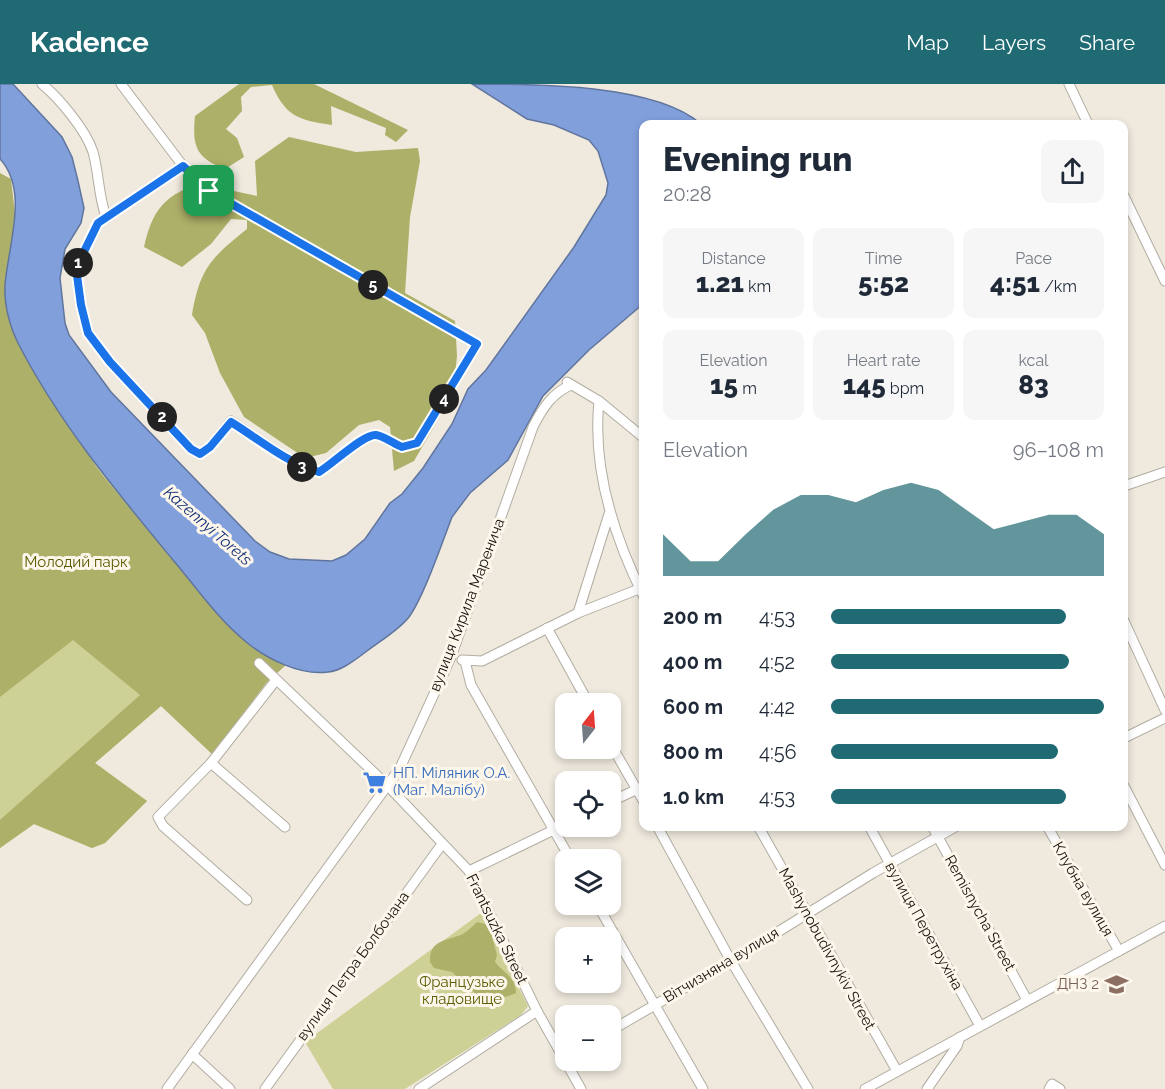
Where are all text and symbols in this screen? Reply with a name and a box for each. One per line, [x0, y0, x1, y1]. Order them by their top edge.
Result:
text: Kadence [30, 26, 149, 59]
text: Map [906, 30, 949, 55]
text: Layers [982, 30, 1046, 55]
text: Share [1079, 30, 1135, 55]
text: Evening run [663, 140, 853, 179]
button: share [1041, 140, 1104, 203]
pin [183, 165, 234, 216]
icon: arrive [192, 174, 225, 207]
text: 20:28 [663, 182, 712, 206]
pin: 1 [63, 248, 93, 278]
text: Distance [701, 249, 766, 268]
text: Time [865, 249, 902, 268]
text: Pace [1015, 249, 1052, 268]
text: 1 [74, 253, 82, 272]
text: 1.21 [696, 268, 744, 298]
text: 5:52 [858, 268, 909, 298]
text: 4:51 [990, 268, 1040, 298]
pin: 5 [358, 270, 388, 300]
text: 5 [369, 275, 377, 294]
text: km [744, 277, 771, 296]
text: /km [1040, 277, 1077, 296]
text: Elevation [700, 351, 767, 370]
text: Heart rate [847, 351, 920, 370]
text: kcal [1019, 351, 1048, 370]
text: 15 [710, 370, 738, 400]
text: 145 [843, 370, 886, 400]
text: 83 [1018, 370, 1049, 400]
text: m [738, 379, 757, 398]
text: bpm [886, 379, 924, 398]
pin: 4 [429, 384, 459, 414]
text: 4 [439, 389, 449, 408]
pin: 2 [147, 402, 177, 432]
text: 2 [157, 407, 167, 426]
text: Elevation [663, 438, 748, 462]
text: 96–108 m [1013, 438, 1104, 462]
pin: 3 [287, 452, 317, 482]
text: 3 [298, 457, 306, 476]
water label: Kazennyi Torets [160, 483, 256, 570]
street label: вулиця Кирила Маренича [426, 516, 508, 694]
park label: Молодий парк [24, 553, 128, 571]
text: 200 m [663, 605, 722, 629]
text: 4:53 [759, 605, 795, 629]
text: 400 m [663, 650, 722, 674]
text: 4:52 [759, 650, 795, 674]
north arrow [555, 693, 621, 759]
map controls [555, 693, 621, 1071]
text: 600 m [663, 695, 723, 719]
text: 4:42 [759, 695, 795, 719]
text: 800 m [663, 740, 723, 764]
text: 4:56 [759, 740, 797, 764]
place label: НП. Міляник О.А. (Маг. Малібу) [393, 764, 510, 799]
supermarket icon: НП. Міляник О.А. (Маг. Малібу) [362, 769, 388, 795]
button: locate [555, 771, 621, 837]
text: 1.0 km [663, 785, 724, 809]
text: 4:53 [759, 785, 795, 809]
street label: Клубна вулиця [1049, 839, 1117, 939]
button: layers [555, 849, 621, 915]
street label: Remisnycha Street [941, 852, 1019, 974]
street label: вулиця Перетрухіна [881, 859, 967, 993]
street label: Mashynobudivnykiv Street [775, 865, 879, 1033]
street label: Frantsuzka Street [463, 871, 531, 987]
street label: вулиця Петра Болбочана [293, 888, 413, 1044]
street label: Вітчизняна вулиця [660, 923, 782, 1007]
button: + [555, 927, 621, 993]
school or university icon: ДНЗ 2 [1104, 971, 1130, 997]
park label: Французьке кладовище [419, 973, 505, 1008]
place label: ДНЗ 2 [1057, 975, 1099, 993]
button: − [555, 1005, 621, 1071]

